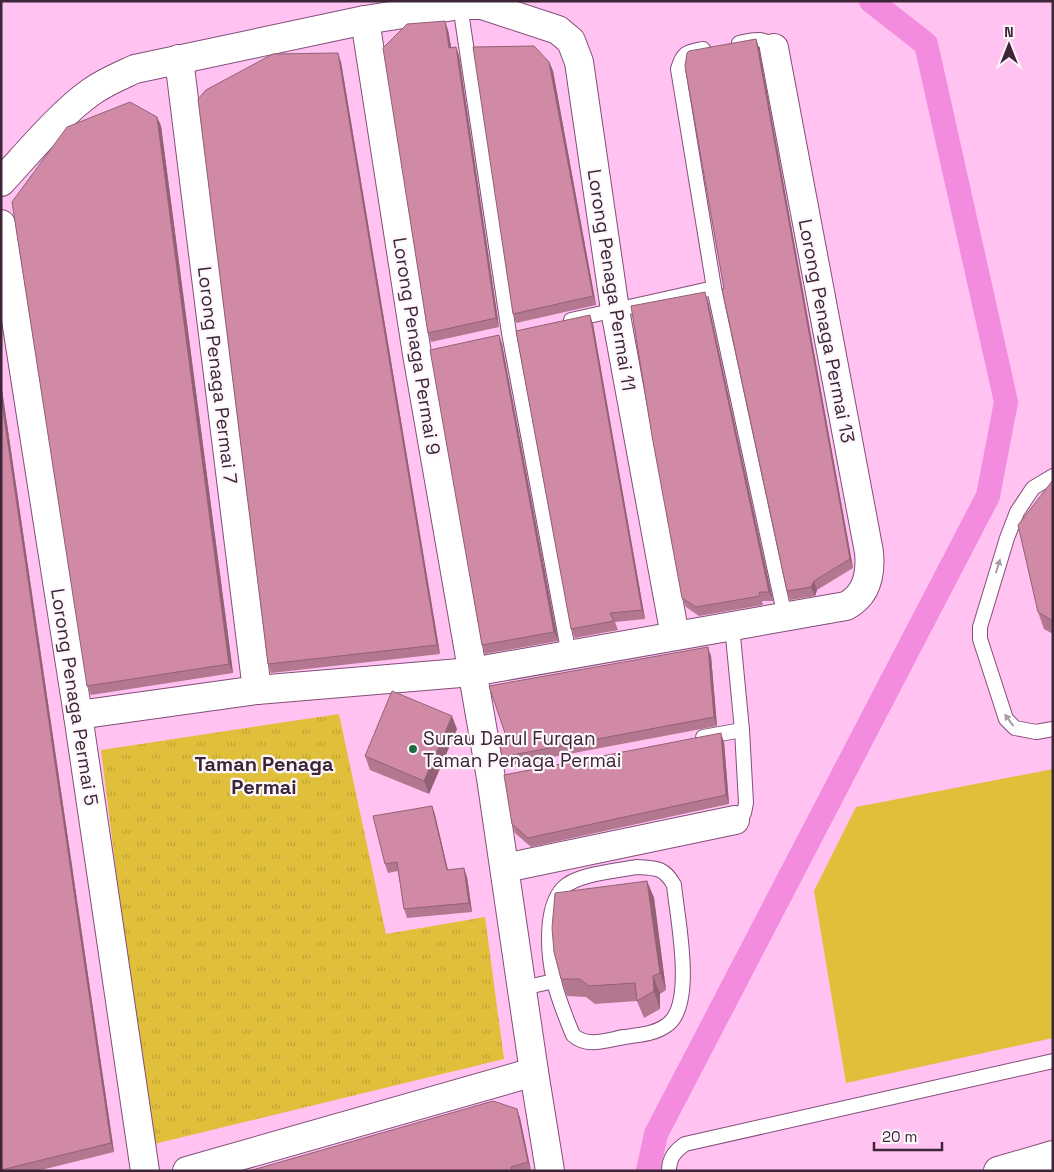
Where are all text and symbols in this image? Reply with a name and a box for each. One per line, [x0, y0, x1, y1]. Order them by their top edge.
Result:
north arrow [984, 20, 1034, 70]
text: N [1004, 23, 1014, 41]
street label: Lorong Penaga Permai 11 [582, 167, 641, 393]
street label: Lorong Penaga Permai 13 [793, 217, 861, 445]
street label: Lorong Penaga Permai 9 [387, 235, 446, 457]
street label: Lorong Penaga Permai 7 [192, 265, 243, 486]
one-way arrow [995, 558, 1003, 573]
street label: Lorong Penaga Permai 5 [45, 587, 104, 808]
one-way arrow [1004, 713, 1014, 727]
place label: Surau Darul Furqan Taman Penaga Permai [423, 726, 621, 773]
marker: Surau Darul Furqan Taman Penaga Permai [407, 743, 419, 755]
district label: Taman Penaga Permai [194, 751, 334, 800]
scale bar [874, 1120, 942, 1152]
text: 20 m [882, 1127, 917, 1146]

